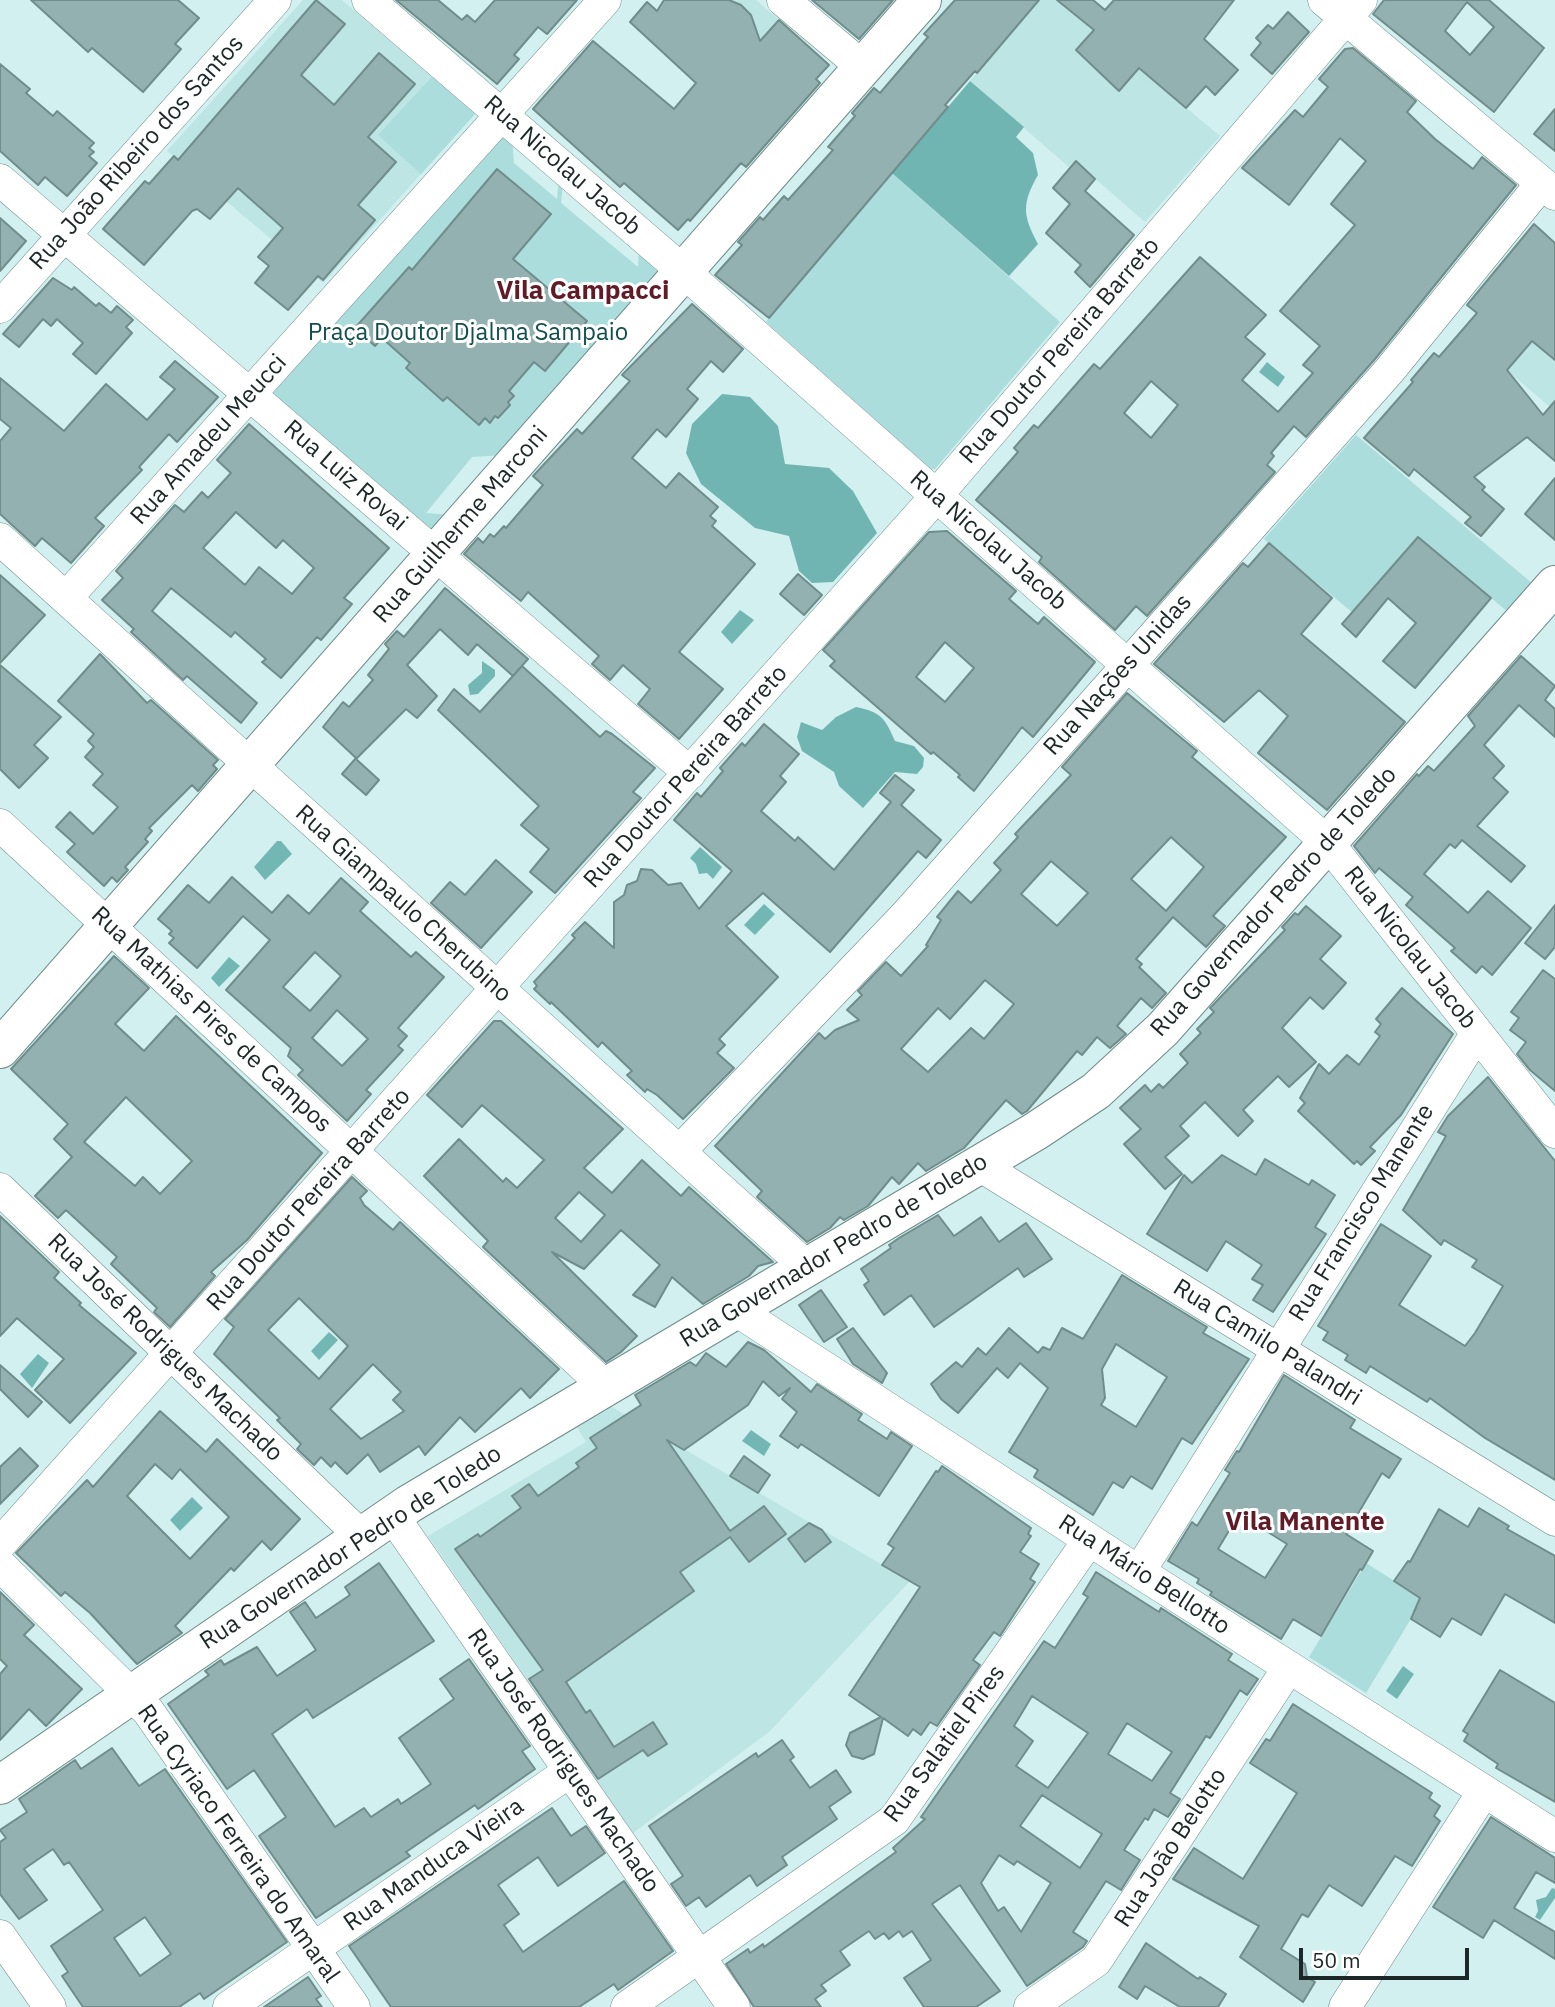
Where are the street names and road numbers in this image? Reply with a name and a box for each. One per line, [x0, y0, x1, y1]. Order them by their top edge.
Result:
street label: Rua João Ribeiro dos Santos [24, 30, 250, 276]
street label: Rua Nicolau Jacob [478, 90, 646, 242]
street label: Rua Doutor Pereira Barreto [954, 232, 1166, 470]
street label: Rua Amadeu Meucci [125, 349, 293, 531]
street label: Rua Luiz Rovai [277, 415, 413, 537]
street label: Rua Guilherme Marconi [368, 421, 554, 629]
street label: Rua Nicolau Jacob [904, 465, 1072, 617]
street label: Rua Nações Unidas [1038, 588, 1198, 762]
street label: Rua Doutor Pereira Barreto [578, 660, 794, 894]
street label: Rua Governador Pedro de Toledo [1145, 761, 1403, 1043]
street label: Rua Giampaulo Cherubino [289, 799, 517, 1009]
street label: Rua Nicolau Jacob [1337, 861, 1483, 1035]
street label: Rua Mathias Pires de Campos [85, 901, 337, 1139]
street label: Rua Doutor Pereira Barreto [201, 1083, 417, 1317]
street label: Rua Francisco Manente [1283, 1099, 1441, 1327]
street label: Rua Governador Pedro de Toledo [675, 1148, 993, 1354]
street label: Rua José Rodrigues Machado [41, 1228, 289, 1468]
street label: Rua Camilo Palandri [1168, 1273, 1366, 1413]
street label: Rua Governador Pedro de Toledo [195, 1440, 507, 1656]
street label: Rua Mário Bellotto [1053, 1509, 1235, 1641]
street label: Rua José Rodrigues Machado [461, 1623, 665, 1899]
street label: Rua Salatiel Pires [878, 1660, 1012, 1828]
street label: Rua Cyriaco Ferreira do Amaral [131, 1699, 345, 1989]
street label: Rua João Belotto [1109, 1763, 1233, 1933]
street label: Rua Manduca Vieira [339, 1792, 529, 1938]

